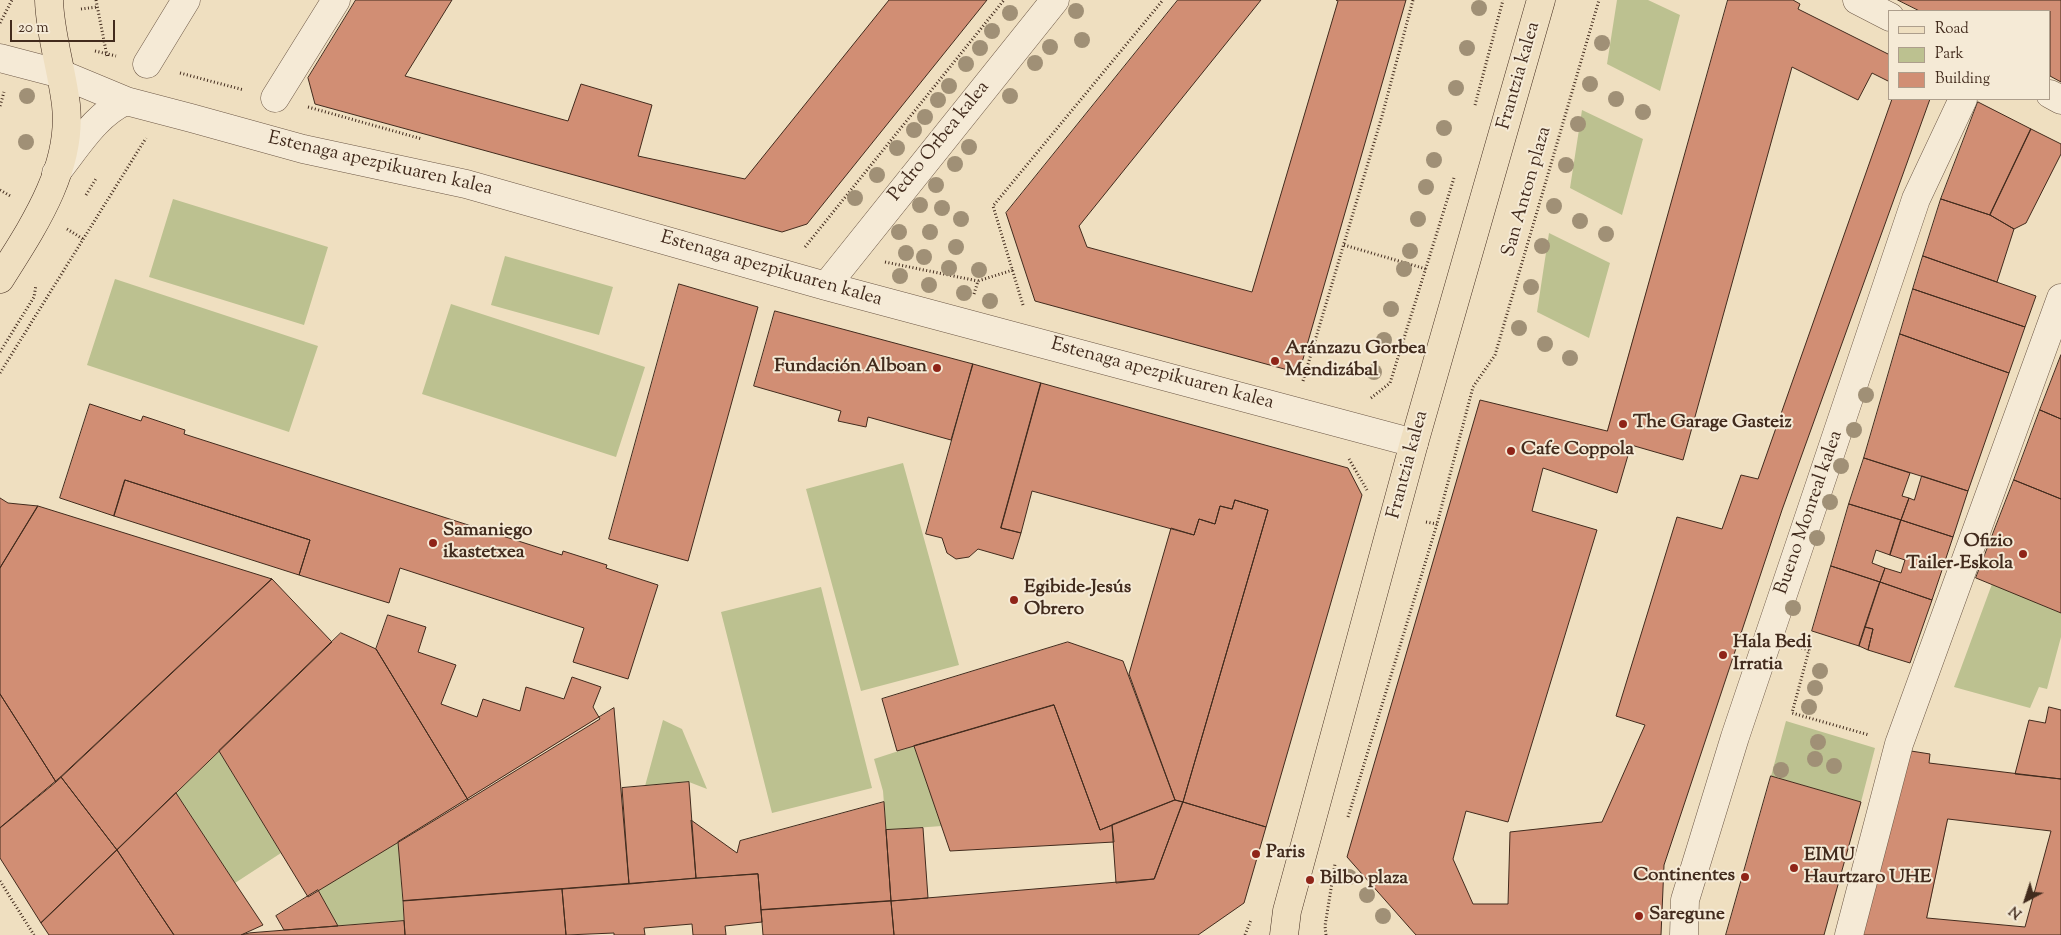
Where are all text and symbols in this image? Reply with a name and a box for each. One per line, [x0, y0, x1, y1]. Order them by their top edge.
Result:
scale bar [12, 10, 118, 42]
legend [1888, 10, 2051, 100]
text: 20 m [18, 18, 49, 39]
text: Road [1935, 19, 1969, 40]
street label: Frantzia kalea [1494, 20, 1546, 132]
text: Park [1935, 44, 1964, 65]
text: Building [1935, 69, 1990, 90]
street label: Pedro Orbea kalea [885, 77, 995, 207]
street label: San Anton plaza [1499, 124, 1557, 260]
street label: Estenaga apezpikuaren kalea [266, 128, 494, 202]
street label: Estenaga apezpikuaren kalea [657, 227, 885, 313]
street label: Estenaga apezpikuaren kalea [1048, 334, 1276, 416]
place label: Aránzazu Gorbea Mendizábal [1285, 339, 1426, 383]
marker: Aránzazu Gorbea Mendizábal [1269, 355, 1281, 367]
place label: Fundación Alboan [774, 357, 927, 379]
marker: Fundación Alboan [931, 362, 943, 374]
street label: Frantzia kalea [1384, 408, 1434, 522]
place label: The Garage Gasteiz [1633, 413, 1792, 435]
marker: The Garage Gasteiz [1617, 418, 1629, 430]
street label: Bueno Monreal kalea [1771, 428, 1849, 598]
place label: Cafe Coppola [1521, 440, 1634, 462]
marker: Cafe Coppola [1505, 445, 1517, 457]
place label: Samaniego ikastetxea [443, 521, 533, 565]
place label: Ofizio Tailer-Eskola [1906, 532, 2013, 576]
marker: Samaniego ikastetxea [427, 537, 439, 549]
marker: Ofizio Tailer-Eskola [2017, 548, 2029, 560]
place label: Egibide-Jesús Obrero [1024, 578, 1131, 622]
marker: Egibide-Jesús Obrero [1008, 594, 1020, 606]
place label: Hala Bedi Irratia [1733, 633, 1812, 677]
marker: Hala Bedi Irratia [1717, 649, 1729, 661]
place label: Paris [1266, 843, 1305, 865]
place label: EIMU Haurtzaro UHE [1804, 846, 1931, 890]
marker: Paris [1250, 848, 1262, 860]
marker: EIMU Haurtzaro UHE [1788, 862, 1800, 874]
place label: Continentes [1633, 866, 1735, 888]
place label: Bilbo plaza [1320, 869, 1408, 891]
marker: Continentes [1739, 871, 1751, 883]
marker: Bilbo plaza [1304, 874, 1316, 886]
north arrow [2001, 875, 2051, 925]
text: N [2006, 900, 2027, 923]
place label: Saregune [1649, 905, 1725, 927]
marker: Saregune [1633, 910, 1645, 922]

